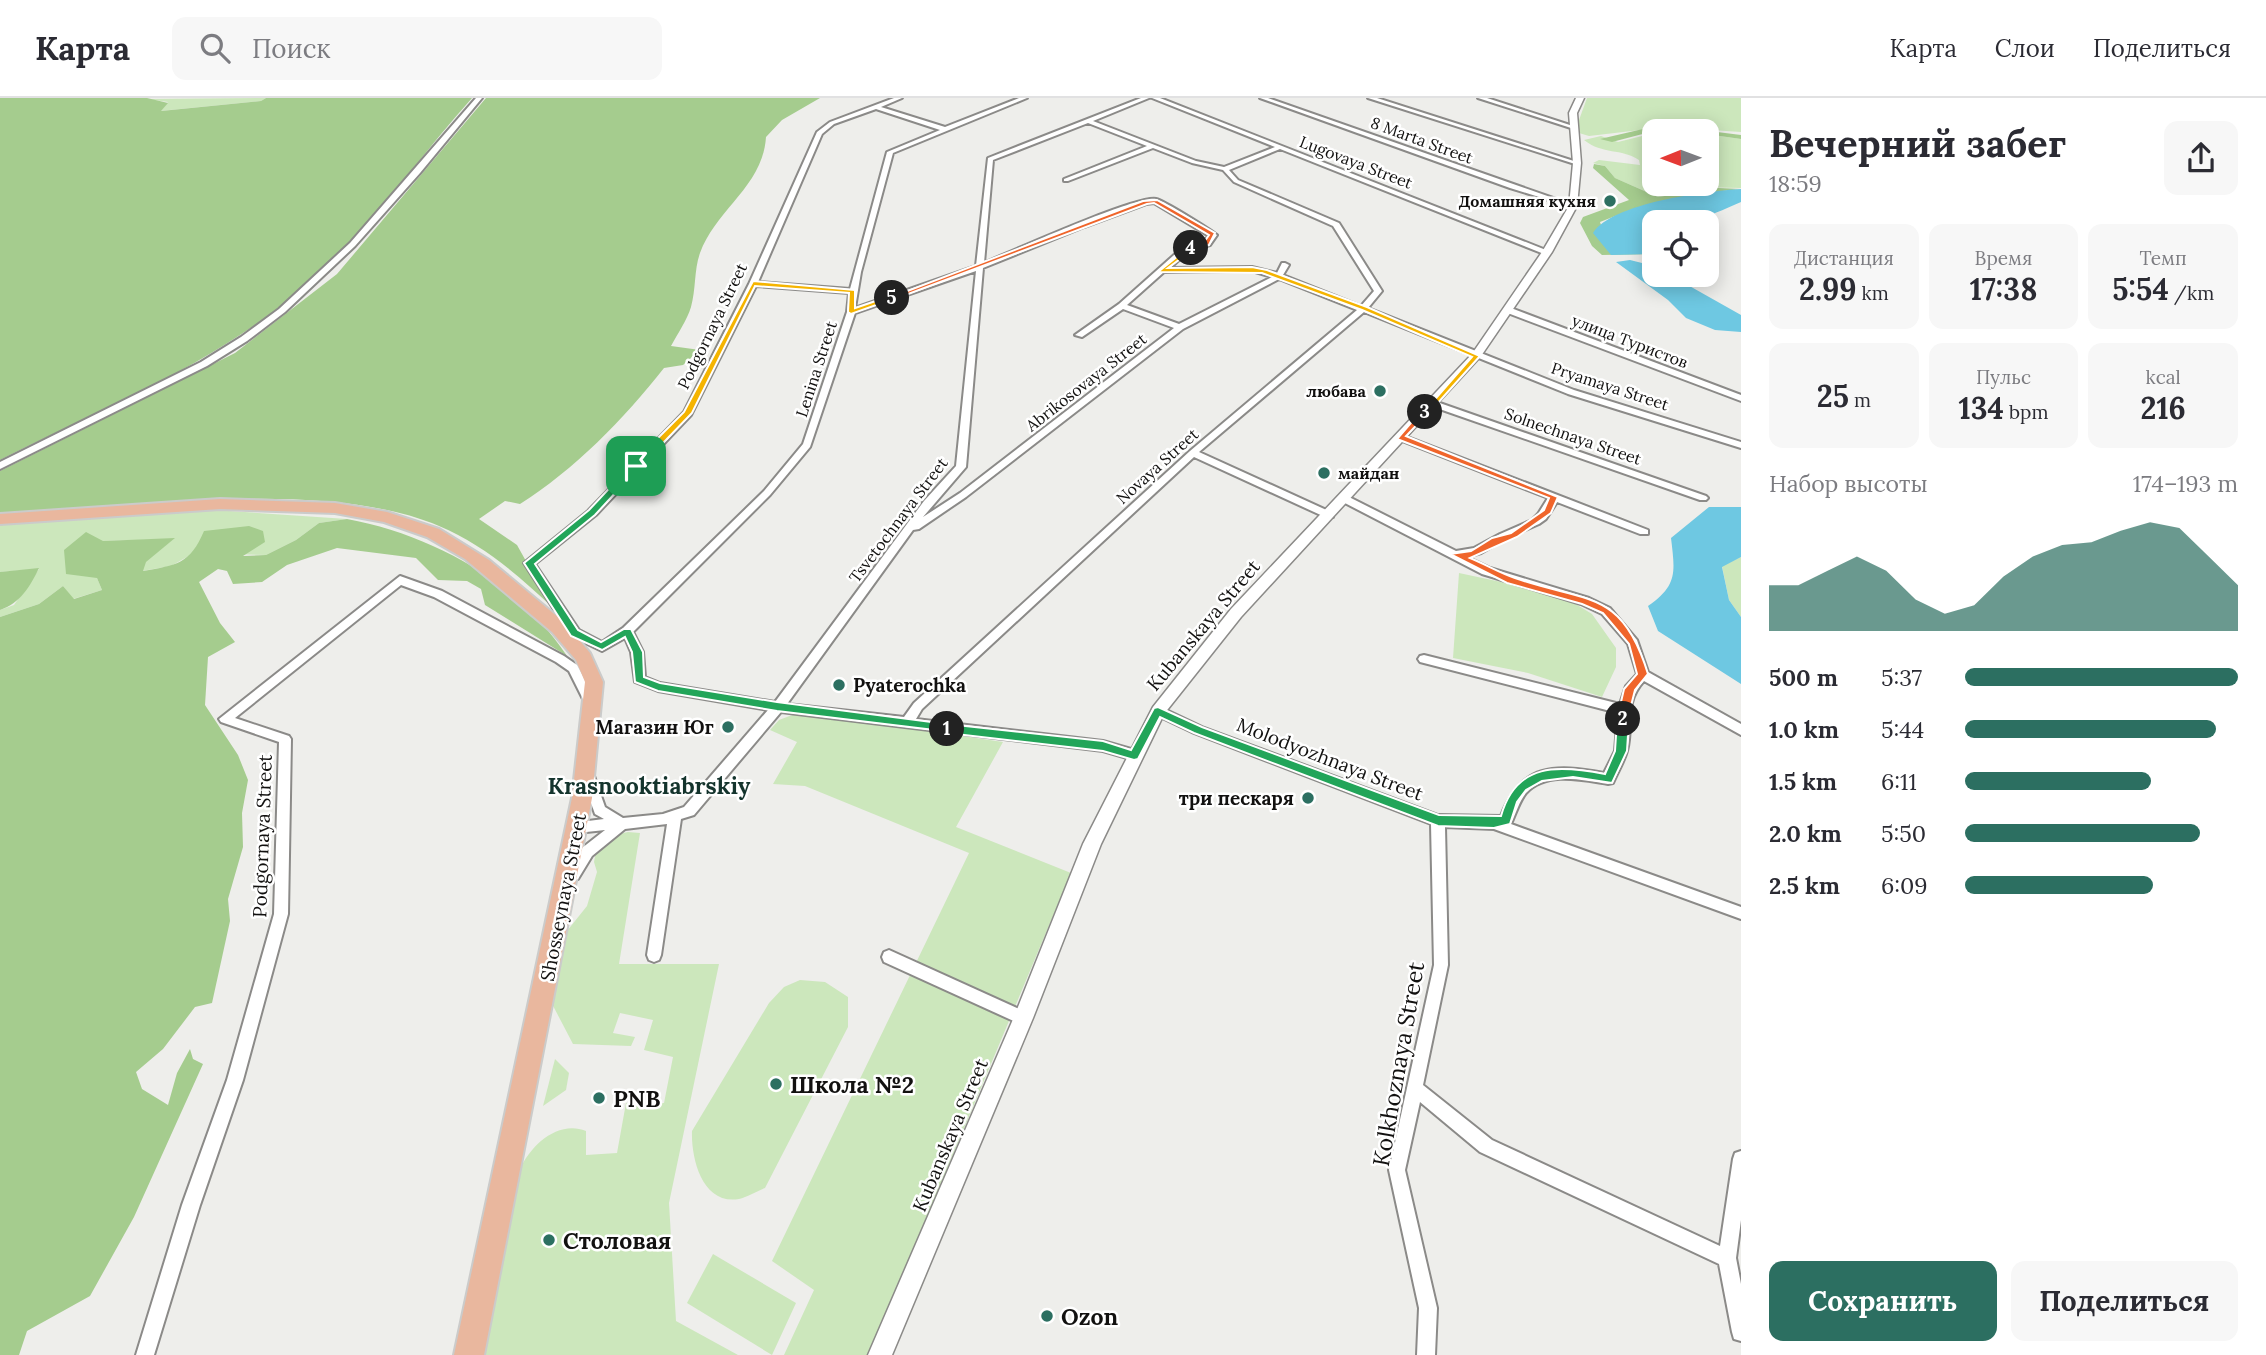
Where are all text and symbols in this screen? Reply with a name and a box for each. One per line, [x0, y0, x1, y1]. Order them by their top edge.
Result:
search box [172, 17, 662, 80]
text: Карта [35, 27, 130, 69]
icon: search [196, 29, 234, 67]
text: Поиск [252, 32, 331, 65]
text: Карта [1889, 33, 1957, 64]
text: Слои [1995, 33, 2055, 64]
text: Поделиться [2093, 33, 2231, 64]
street label: 8 Marta Street [1368, 112, 1477, 168]
north arrow [1642, 119, 1718, 196]
map controls [1642, 119, 1719, 287]
text: Вечерний забег [1769, 119, 2067, 167]
button: share [2164, 121, 2238, 195]
street label: Lugovaya Street [1297, 131, 1416, 193]
text: 18:59 [1769, 169, 1822, 198]
place label: Домашняя кухня [1458, 191, 1596, 211]
marker: Домашняя кухня [1602, 193, 1618, 209]
button: locate [1642, 210, 1719, 287]
pin: 4 [1174, 230, 1208, 266]
text: 4 [1185, 235, 1196, 259]
text: Дистанция [1794, 246, 1894, 270]
text: Время [1975, 246, 2032, 270]
text: Темп [2140, 246, 2187, 270]
street label: Podgornaya Street [673, 259, 752, 392]
text: 2.99 [1799, 270, 1857, 308]
text: 17:38 [1970, 270, 2037, 308]
text: 5:54 [2112, 270, 2169, 308]
pin: 5 [874, 280, 910, 316]
text: km [1857, 281, 1889, 305]
text: /km [2169, 281, 2214, 305]
text: 5 [886, 285, 897, 309]
street label: улица Туристов [1569, 310, 1691, 372]
street label: Lenina Street [791, 318, 841, 419]
street label: Abrikosovaya Street [1021, 328, 1151, 436]
street label: Pryamaya Street [1549, 358, 1672, 415]
text: Пульс [1976, 365, 2031, 389]
text: kcal [2146, 365, 2181, 389]
text: 25 [1817, 377, 1849, 415]
place label: любава [1306, 381, 1367, 401]
marker: любава [1372, 383, 1388, 399]
text: m [1849, 388, 1871, 412]
text: 134 [1959, 389, 2004, 427]
text: 216 [2140, 389, 2186, 427]
pin: 3 [1408, 394, 1442, 430]
text: 3 [1419, 399, 1430, 423]
text: bpm [2004, 400, 2048, 424]
street label: Solnechnaya Street [1502, 403, 1645, 469]
street label: Novaya Street [1112, 423, 1203, 508]
pin [606, 436, 666, 496]
icon: arrive [617, 447, 655, 485]
street label: Tsvetochnaya Street [844, 453, 952, 587]
place label: майдан [1338, 463, 1399, 483]
marker: майдан [1316, 465, 1332, 481]
text: Набор высоты [1769, 469, 1927, 498]
text: 174–193 m [2133, 469, 2238, 498]
street label: Kubanskaya Street [1141, 554, 1265, 695]
text: 500 m [1769, 663, 1838, 692]
text: 5:37 [1881, 663, 1922, 692]
place label: Pyaterochka [853, 673, 966, 697]
marker: Pyaterochka [831, 677, 847, 693]
pin: 2 [1606, 702, 1640, 736]
text: 2 [1617, 706, 1628, 730]
pin: 1 [930, 712, 964, 746]
street label: Molodyozhnaya Street [1233, 712, 1427, 806]
place label: Магазин Юг [595, 715, 714, 739]
text: 1.0 km [1769, 715, 1839, 744]
text: 5:44 [1881, 715, 1924, 744]
text: 1 [943, 716, 950, 740]
marker: Магазин Юг [720, 719, 736, 735]
street label: Podgornaya Street [247, 753, 277, 918]
text: 1.5 km [1769, 767, 1837, 796]
text: 6:11 [1881, 767, 1917, 796]
district label: Krasnooktiabrskiy [548, 771, 751, 800]
place label: три пескаря [1179, 786, 1294, 810]
marker: три пескаря [1300, 790, 1316, 806]
street label: Shosseynaya Street [535, 810, 591, 983]
text: 2.0 km [1769, 819, 1842, 848]
text: 5:50 [1881, 819, 1926, 848]
text: 2.5 km [1769, 871, 1840, 900]
text: 6:09 [1881, 871, 1928, 900]
street label: Kolkhoznaya Street [1366, 959, 1430, 1169]
street label: Kubanskaya Street [907, 1054, 993, 1215]
place label: Школа №2 [790, 1070, 914, 1099]
marker: Школа №2 [768, 1076, 784, 1092]
place label: PNB [613, 1084, 661, 1113]
marker: PNB [591, 1090, 607, 1106]
place label: Столовая [563, 1226, 671, 1255]
marker: Столовая [541, 1232, 557, 1248]
button: Сохранить [1769, 1261, 1997, 1341]
button: Поделиться [2011, 1261, 2238, 1341]
place label: Ozon [1061, 1302, 1119, 1331]
marker: Ozon [1039, 1308, 1055, 1324]

